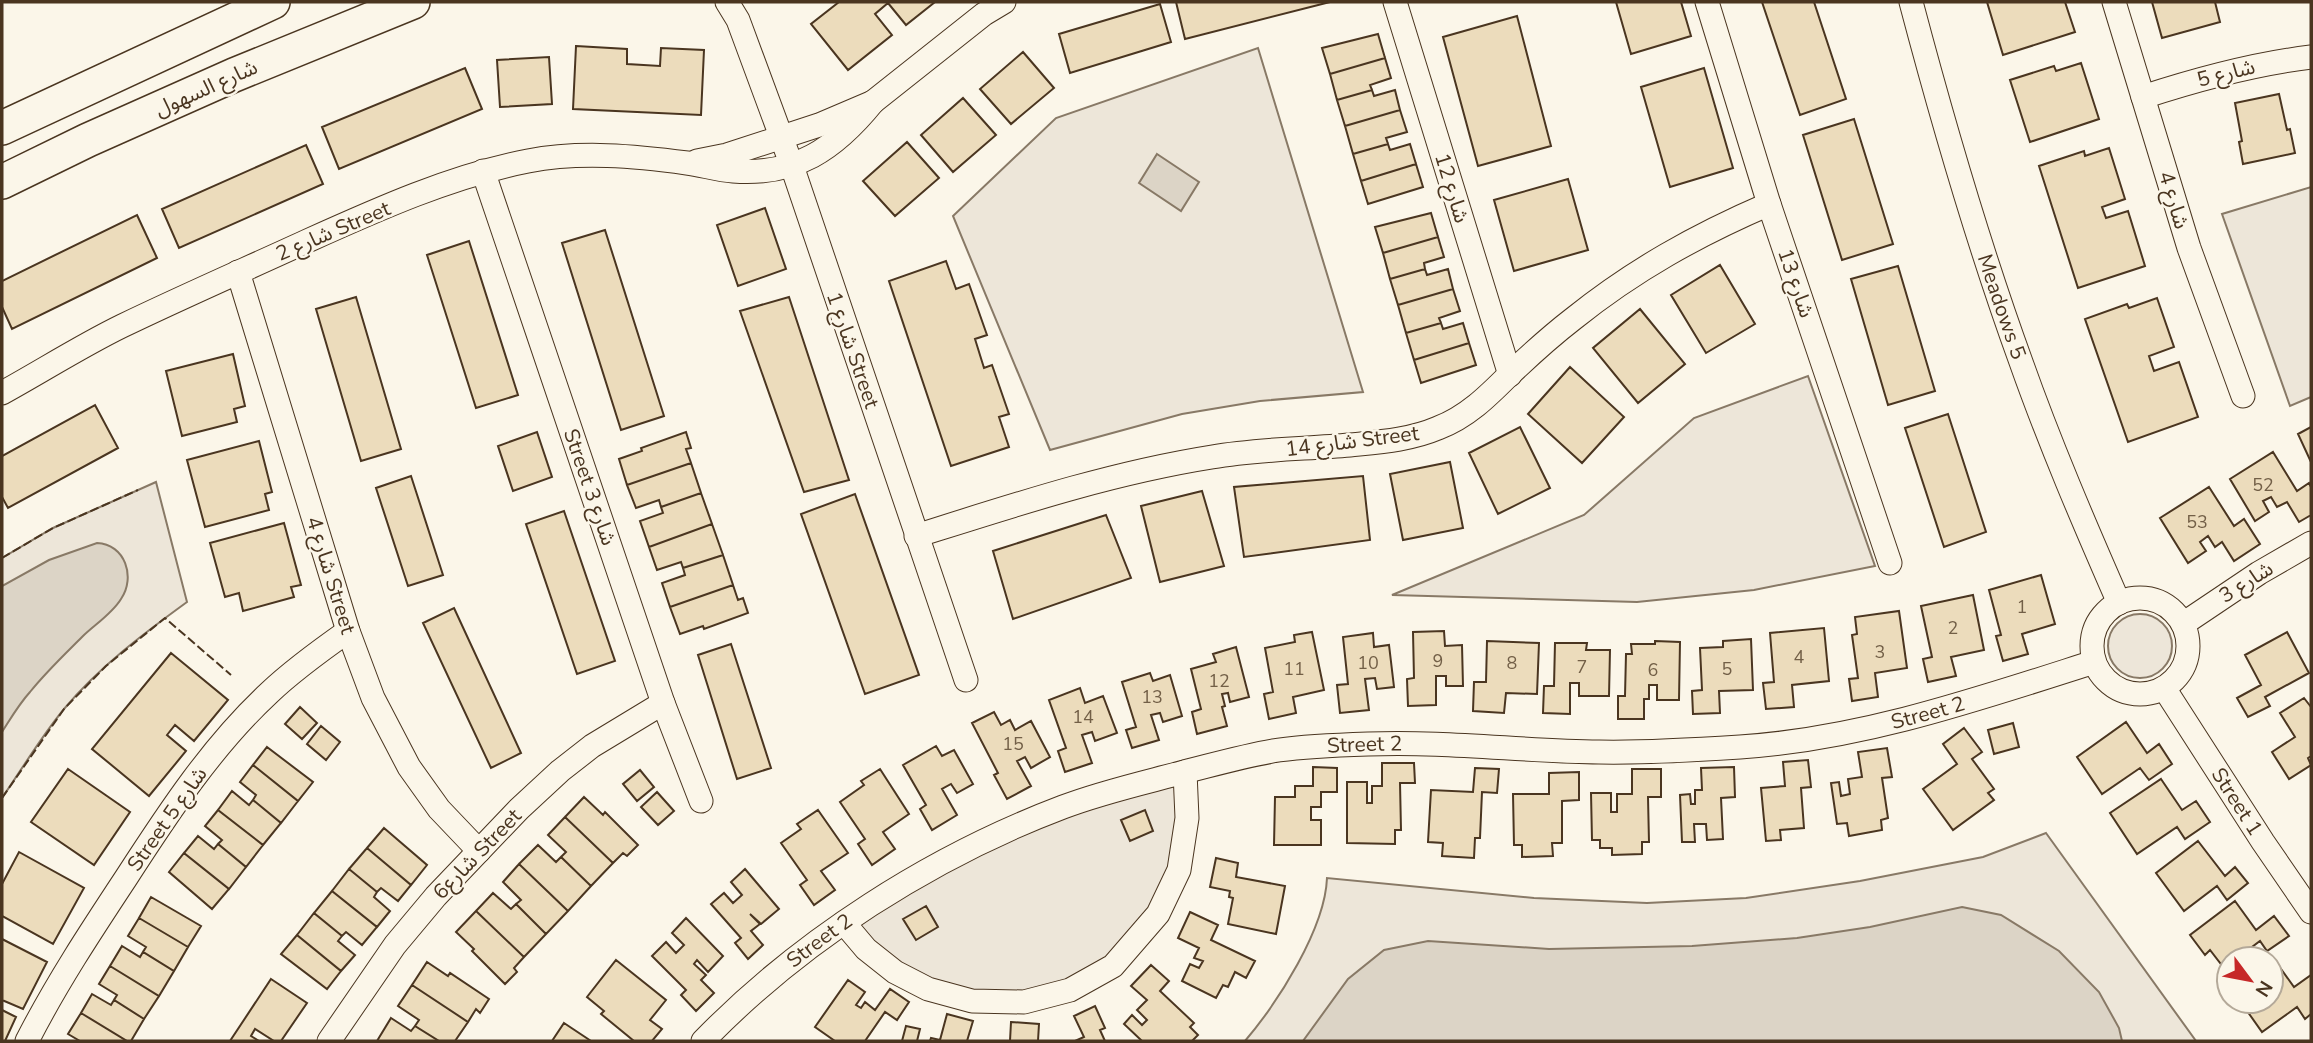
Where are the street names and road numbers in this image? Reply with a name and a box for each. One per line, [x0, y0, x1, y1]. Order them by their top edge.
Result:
street label: شارع 5 [2194, 52, 2258, 95]
street label: شارع السهول [150, 53, 262, 124]
street label: شارع 12 [1427, 150, 1476, 227]
street label: شارع 4 [2151, 168, 2196, 233]
street label: شارع 2 Street [272, 194, 395, 269]
street label: شارع 13 [1770, 245, 1821, 322]
street label: Meadows 5 [1971, 250, 2033, 363]
street label: شارع 1 Street [819, 288, 886, 413]
street label: شارع 14 Street [1284, 419, 1421, 464]
street label: Street شارع 3 [556, 425, 623, 549]
street label: شارع 4 Street [299, 513, 362, 638]
street label: شارع 3 [2214, 555, 2279, 610]
street label: Street 2 [1888, 689, 1968, 736]
street label: Street 2 [1326, 729, 1402, 760]
street label: Street شارع 5 [121, 761, 214, 877]
street label: Street 1 [2205, 762, 2269, 841]
street label: شارع6 Street [427, 802, 529, 906]
street label: Street 2 [781, 907, 858, 974]

